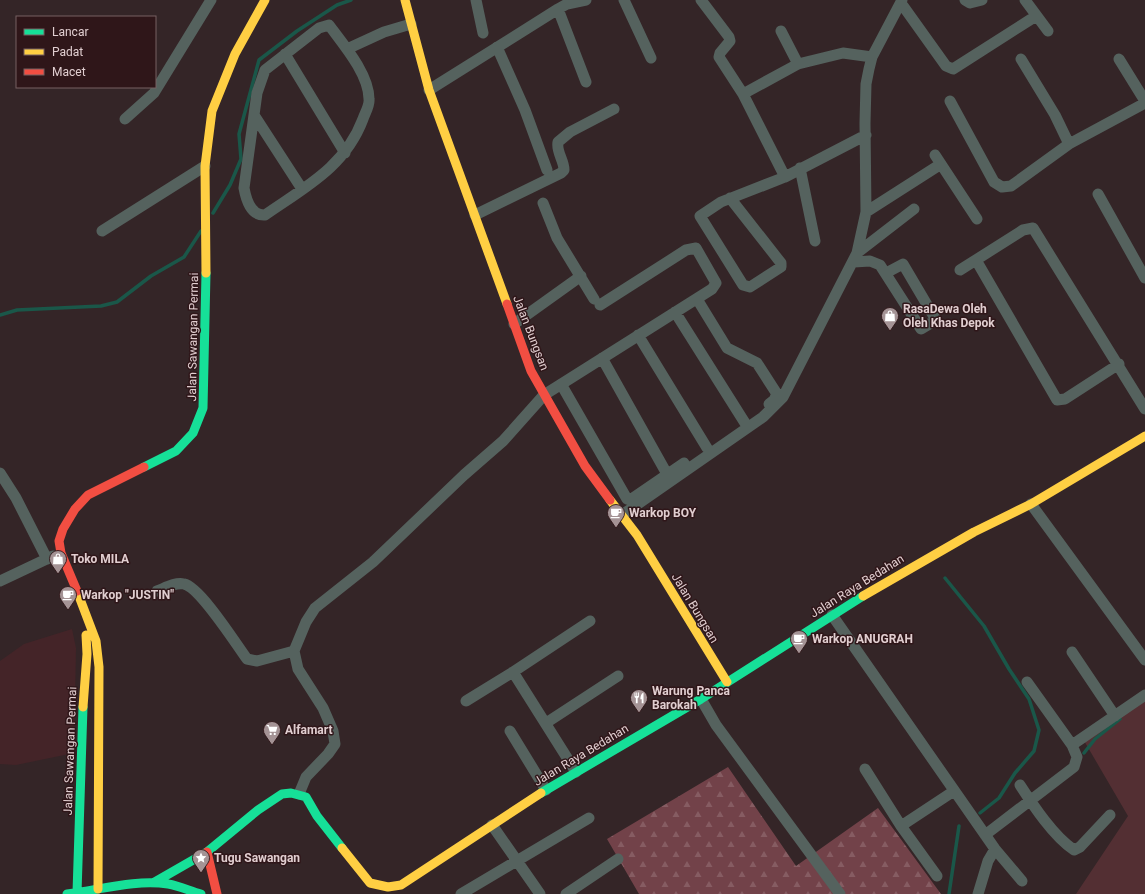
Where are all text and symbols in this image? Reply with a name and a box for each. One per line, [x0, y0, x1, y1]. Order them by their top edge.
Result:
legend [16, 16, 156, 88]
text: Lancar [52, 25, 89, 39]
text: Padat [52, 45, 83, 59]
text: Macet [52, 65, 86, 79]
street label: Jalan Sawangan Permai [185, 272, 201, 402]
street label: Jalan Bungsan [510, 294, 552, 372]
place label: RasaDewa Oleh Oleh Khas Depok [903, 302, 995, 330]
shop icon: RasaDewa Oleh Oleh Khas Depok [880, 306, 900, 331]
cafe icon: Warkop BOY [606, 503, 626, 528]
place label: Warkop BOY [629, 506, 697, 520]
shop icon: Toko MILA [48, 549, 68, 574]
street label: Jalan Raya Bedahan [807, 551, 907, 621]
place label: Toko MILA [71, 552, 130, 566]
street label: Jalan Bungsan [669, 571, 721, 645]
cafe icon: Warkop "JUSTIN" [58, 585, 78, 610]
place label: Warkop "JUSTIN" [81, 588, 174, 602]
cafe icon: Warkop ANUGRAH [789, 629, 809, 654]
place label: Warkop ANUGRAH [812, 632, 913, 646]
place label: Warung Panca Barokah [652, 684, 730, 712]
street label: Jalan Sawangan Permai [61, 686, 79, 816]
restaurant icon: Warung Panca Barokah [629, 688, 649, 713]
supermarket icon: Alfamart [262, 720, 282, 745]
street label: Jalan Raya Bedahan [531, 721, 631, 789]
place label: Alfamart [285, 723, 333, 737]
place icon: Tugu Sawangan [191, 848, 211, 873]
place label: Tugu Sawangan [214, 851, 300, 865]

